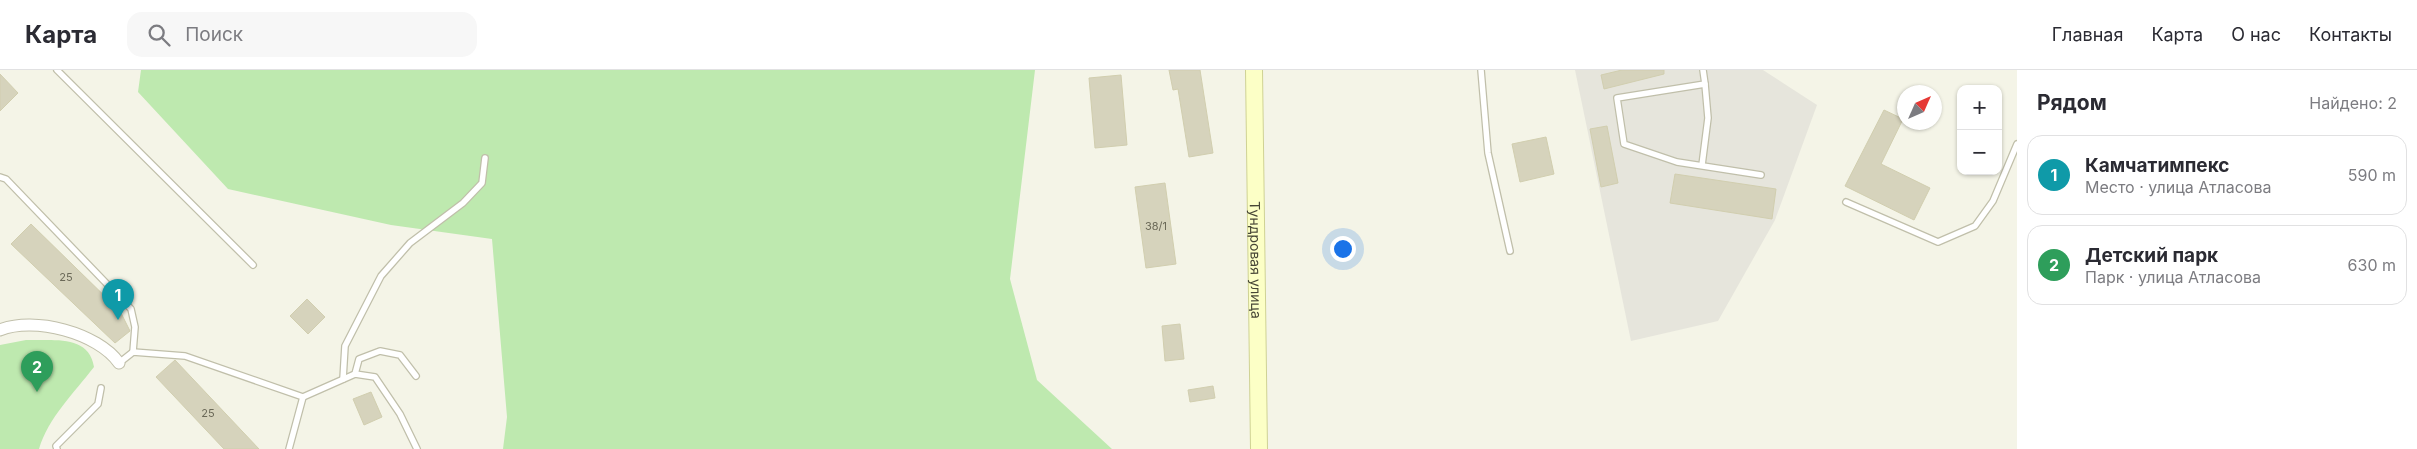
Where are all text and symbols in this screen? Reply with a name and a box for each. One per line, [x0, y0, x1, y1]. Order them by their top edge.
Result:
search box [127, 12, 477, 57]
text: Карта [25, 20, 97, 49]
icon: search [145, 21, 173, 49]
text: Поиск [185, 23, 243, 46]
text: Главная [2052, 24, 2123, 45]
text: Карта [2151, 24, 2203, 45]
text: О нас [2231, 24, 2281, 45]
text: Контакты [2309, 24, 2392, 45]
north arrow [1897, 85, 1942, 130]
map controls [1957, 85, 2002, 175]
button: + [1957, 85, 2002, 130]
text: Рядом [2037, 90, 2107, 115]
text: Найдено: 2 [2309, 93, 2397, 113]
button: − [1957, 130, 2002, 175]
text: Камчатимпекс [2085, 154, 2229, 177]
text: 1 [2051, 165, 2057, 185]
text: 590 m [2348, 165, 2396, 185]
text: Место · улица Атласова [2085, 177, 2271, 197]
street label: Тундровая улица [1247, 201, 1266, 319]
house number: 38/1 [1145, 219, 1167, 233]
your location [1330, 236, 1356, 262]
text: Детский парк [2085, 244, 2218, 267]
text: 2 [2049, 255, 2059, 275]
text: 630 m [2348, 255, 2396, 275]
text: Парк · улица Атласова [2085, 267, 2261, 287]
house number: 25 [59, 270, 73, 284]
pin: 1 [102, 279, 134, 320]
pin: 2 [21, 351, 53, 392]
house number: 25 [201, 406, 215, 420]

